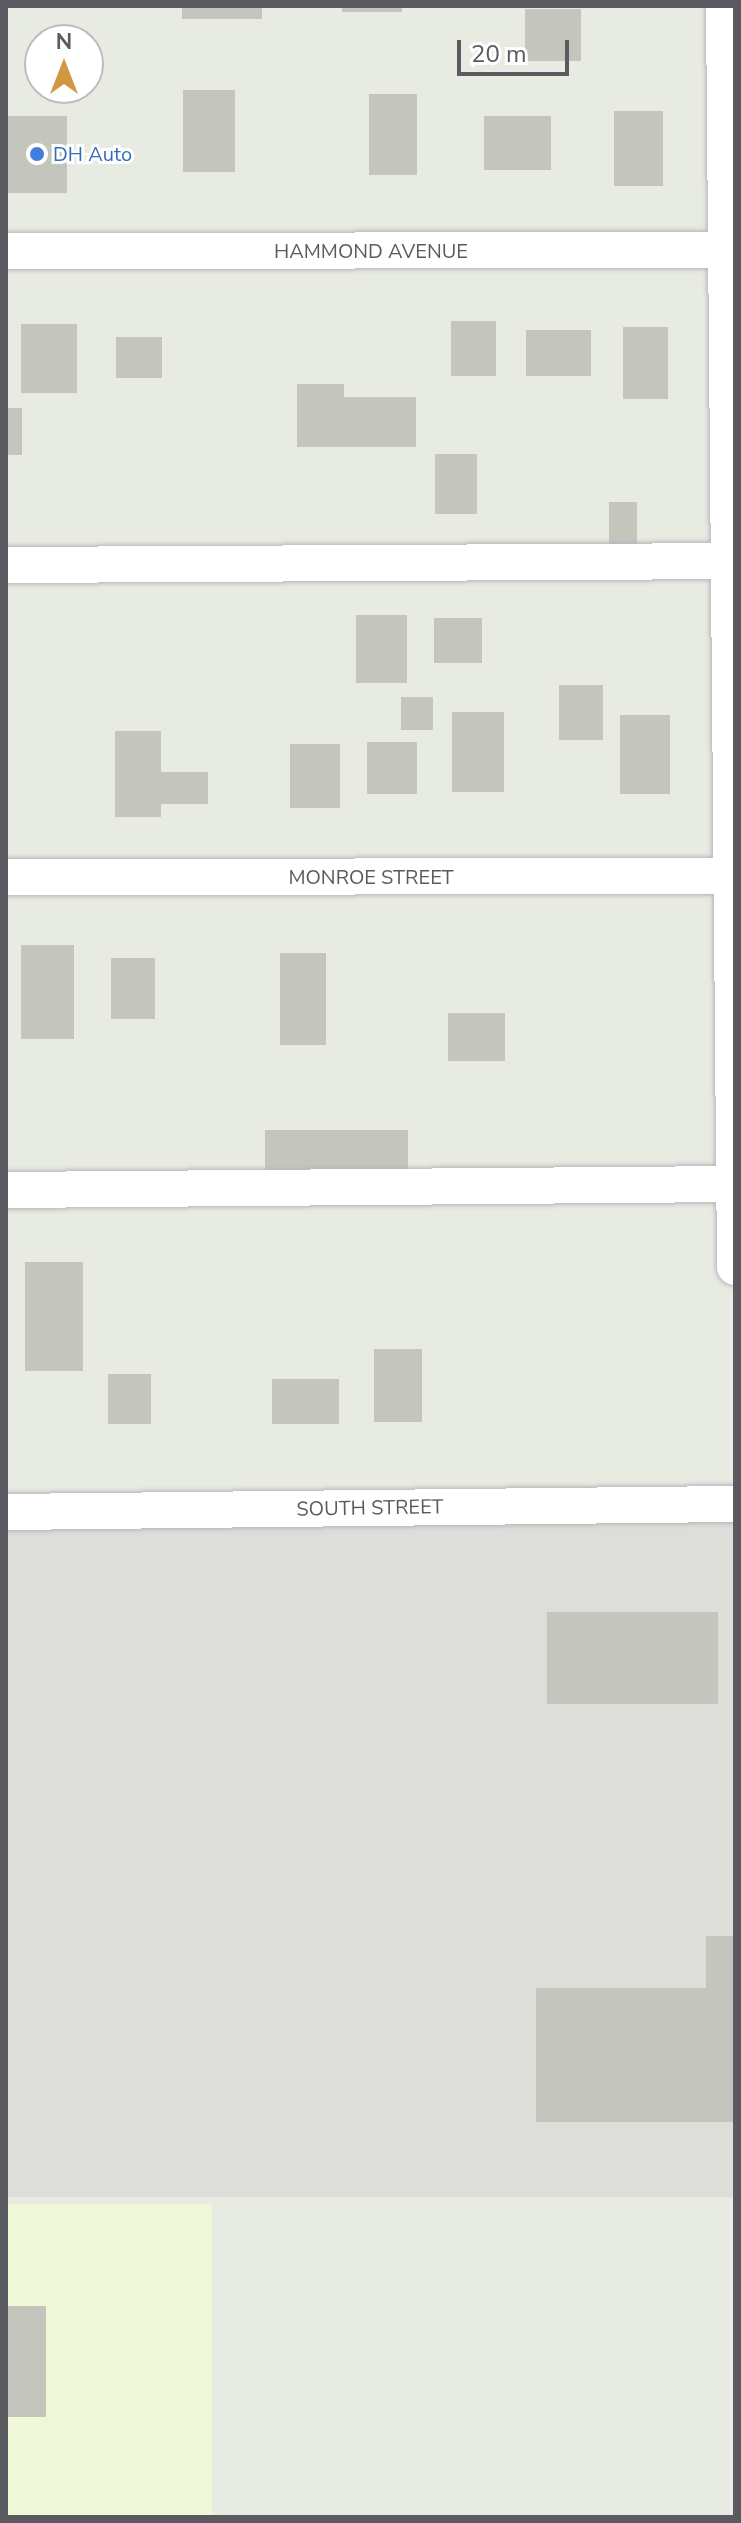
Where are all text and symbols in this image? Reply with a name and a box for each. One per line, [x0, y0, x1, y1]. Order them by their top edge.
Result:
north arrow [24, 24, 104, 104]
scale bar [461, 24, 573, 74]
text: N [56, 27, 72, 57]
text: 20 m [471, 38, 527, 70]
place label: DH Auto [53, 142, 132, 166]
marker: DH Auto [28, 145, 46, 163]
street label: HAMMOND AVENUE [274, 239, 468, 263]
street label: MONROE STREET [288, 865, 454, 889]
street label: SOUTH STREET [296, 1495, 444, 1521]

